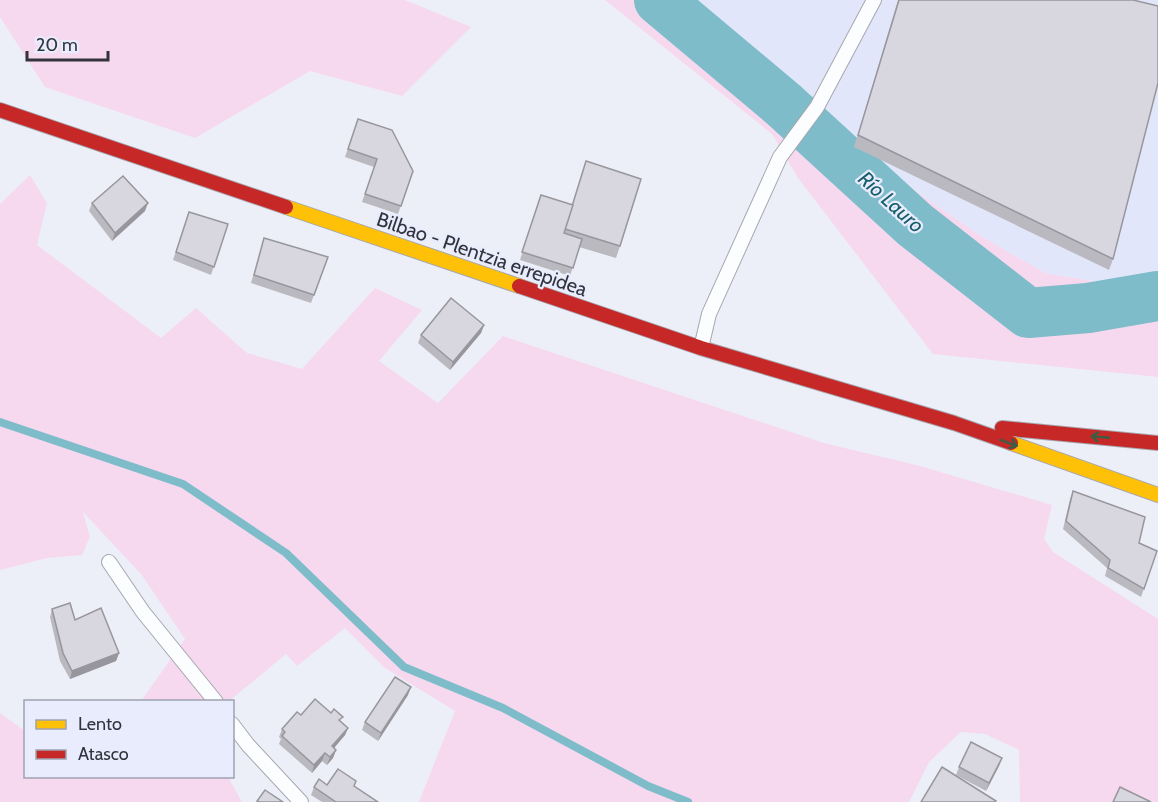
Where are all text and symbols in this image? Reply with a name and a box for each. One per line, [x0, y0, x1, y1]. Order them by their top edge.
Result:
scale bar [27, 24, 108, 62]
text: 20 m [36, 34, 78, 56]
water label: Río Lauro [853, 166, 929, 238]
street label: Bilbao - Plentzia errepidea [374, 207, 591, 301]
one-way arrow [1090, 431, 1110, 442]
one-way arrow [999, 438, 1018, 449]
legend [24, 700, 234, 778]
text: Lento [78, 713, 122, 735]
text: Atasco [78, 743, 129, 765]

